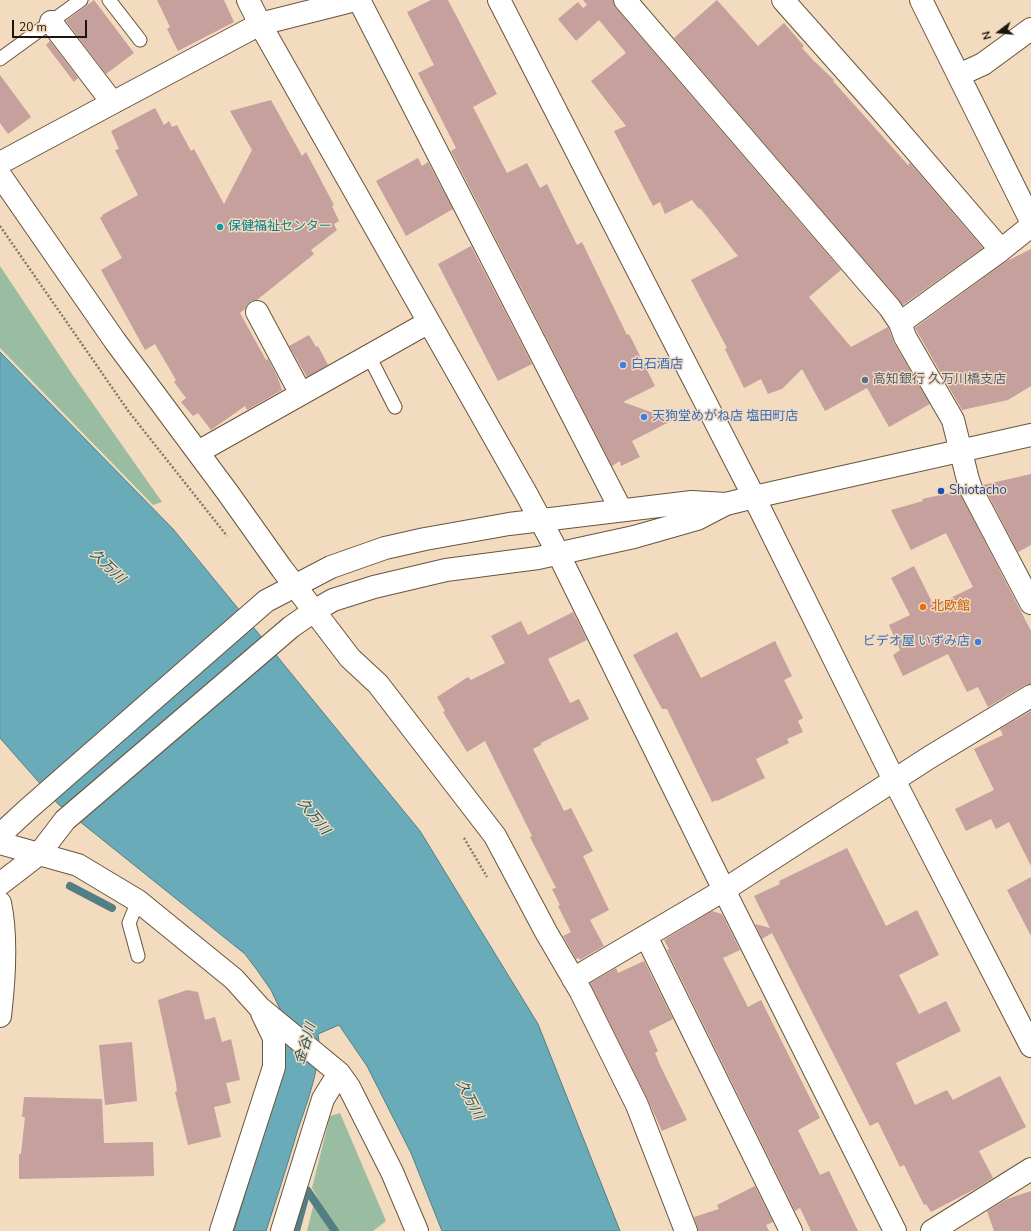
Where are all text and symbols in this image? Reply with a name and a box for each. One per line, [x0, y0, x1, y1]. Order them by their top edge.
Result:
scale bar [14, 12, 89, 38]
north arrow [979, 12, 1019, 52]
text: 20 m [19, 19, 47, 35]
text: N [979, 29, 995, 41]
place label: 保健福祉センター [228, 219, 332, 235]
marker: 保健福祉センター [215, 222, 225, 232]
place label: 白石酒店 [631, 357, 683, 373]
marker: 白石酒店 [618, 360, 628, 370]
place label: 高知銀行 久万川橋支店 [873, 372, 1006, 388]
marker: 高知銀行 久万川橋支店 [860, 375, 870, 385]
place label: 天狗堂めがね店 塩田町店 [652, 409, 798, 425]
marker: 天狗堂めがね店 塩田町店 [639, 412, 649, 422]
place label: Shiotacho [949, 483, 1007, 499]
marker: Shiotacho [936, 486, 946, 496]
water label: 久万川 [86, 546, 128, 588]
place label: 北欧館 [931, 599, 970, 615]
marker: 北欧館 [918, 602, 928, 612]
place label: ビデオ屋 いずみ店 [863, 634, 970, 650]
marker: ビデオ屋 いずみ店 [973, 637, 983, 647]
water label: 久万川 [293, 795, 333, 839]
water label: 金谷川 [292, 1021, 320, 1067]
water label: 久万川 [452, 1077, 486, 1123]

